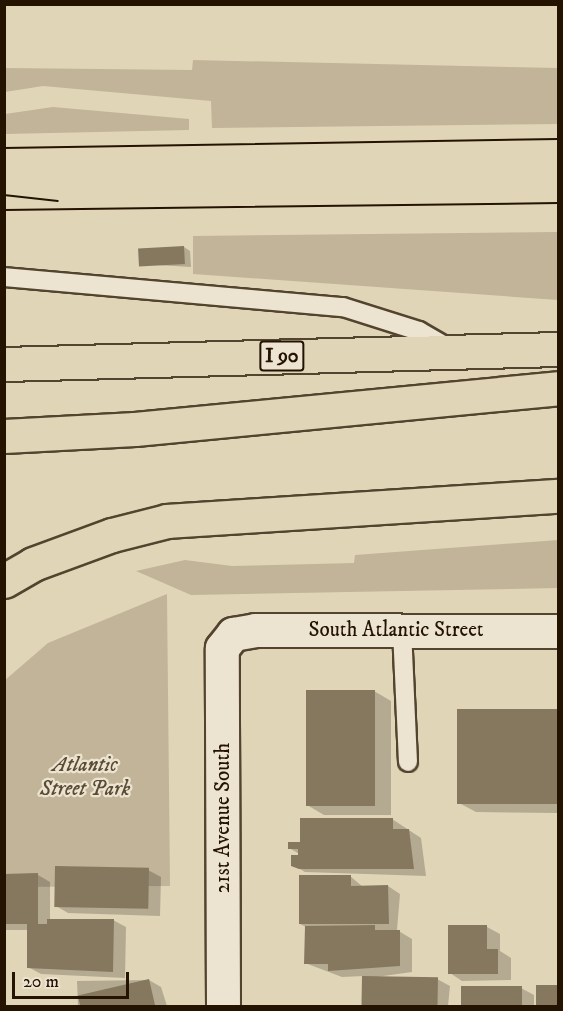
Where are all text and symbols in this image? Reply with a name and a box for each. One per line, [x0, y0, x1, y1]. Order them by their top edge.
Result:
road number: I 90 [258, 339, 306, 373]
street label: South Atlantic Street [308, 617, 484, 643]
street label: 21st Avenue South [210, 743, 236, 893]
park label: Atlantic Street Park [40, 752, 130, 802]
scale bar [15, 960, 132, 998]
text: 20 m [23, 971, 59, 993]

